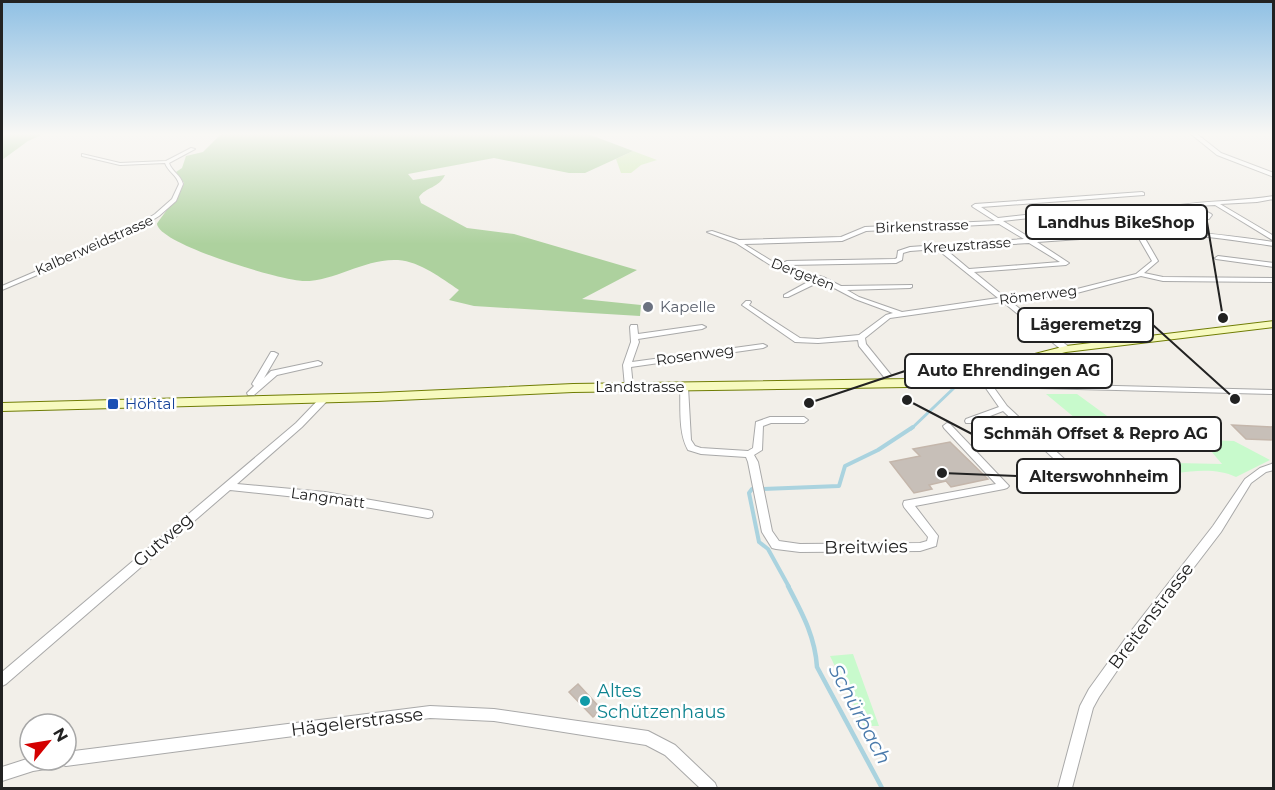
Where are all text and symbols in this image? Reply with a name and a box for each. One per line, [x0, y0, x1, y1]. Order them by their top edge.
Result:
callout: Landhus BikeShop [1026, 205, 1207, 239]
street label: Kalberweidstrasse [32, 211, 156, 279]
text: Landhus BikeShop [1038, 213, 1194, 232]
street label: Birkenstrasse [875, 215, 969, 237]
street label: Kreuzstrasse [922, 233, 1012, 257]
street label: Dergeten [769, 254, 837, 294]
street label: Römerweg [998, 281, 1078, 309]
place label: Kapelle [660, 297, 716, 316]
marker: Kapelle [641, 300, 655, 314]
callout: Lägeremetzg [1018, 308, 1153, 342]
text: Lägeremetzg [1030, 315, 1142, 334]
street label: Rosenweg [655, 340, 735, 369]
callout: Auto Ehrendingen AG [905, 354, 1112, 388]
text: Auto Ehrendingen AG [917, 361, 1100, 380]
street label: Landstrasse [595, 377, 685, 396]
place label: Höhtal [125, 394, 175, 413]
marker: Höhtal [106, 397, 120, 411]
callout: Schmäh Offset & Repro AG [972, 417, 1221, 451]
text: Schmäh Offset & Repro AG [984, 424, 1208, 443]
callout: Alterswohnheim [1017, 459, 1180, 493]
text: Alterswohnheim [1028, 467, 1169, 486]
street label: Langmatt [290, 483, 366, 512]
street label: Gutweg [129, 508, 197, 572]
street label: Breitwies [824, 535, 908, 559]
street label: Breitenstrasse [1104, 558, 1198, 674]
water label: Schürbach [824, 660, 896, 768]
place label: Altes Schützenhaus [597, 680, 726, 723]
marker: Altes Schützenhaus [578, 694, 592, 708]
street label: Hägelerstrasse [290, 703, 424, 741]
north arrow [18, 712, 78, 772]
text: N [49, 724, 72, 745]

